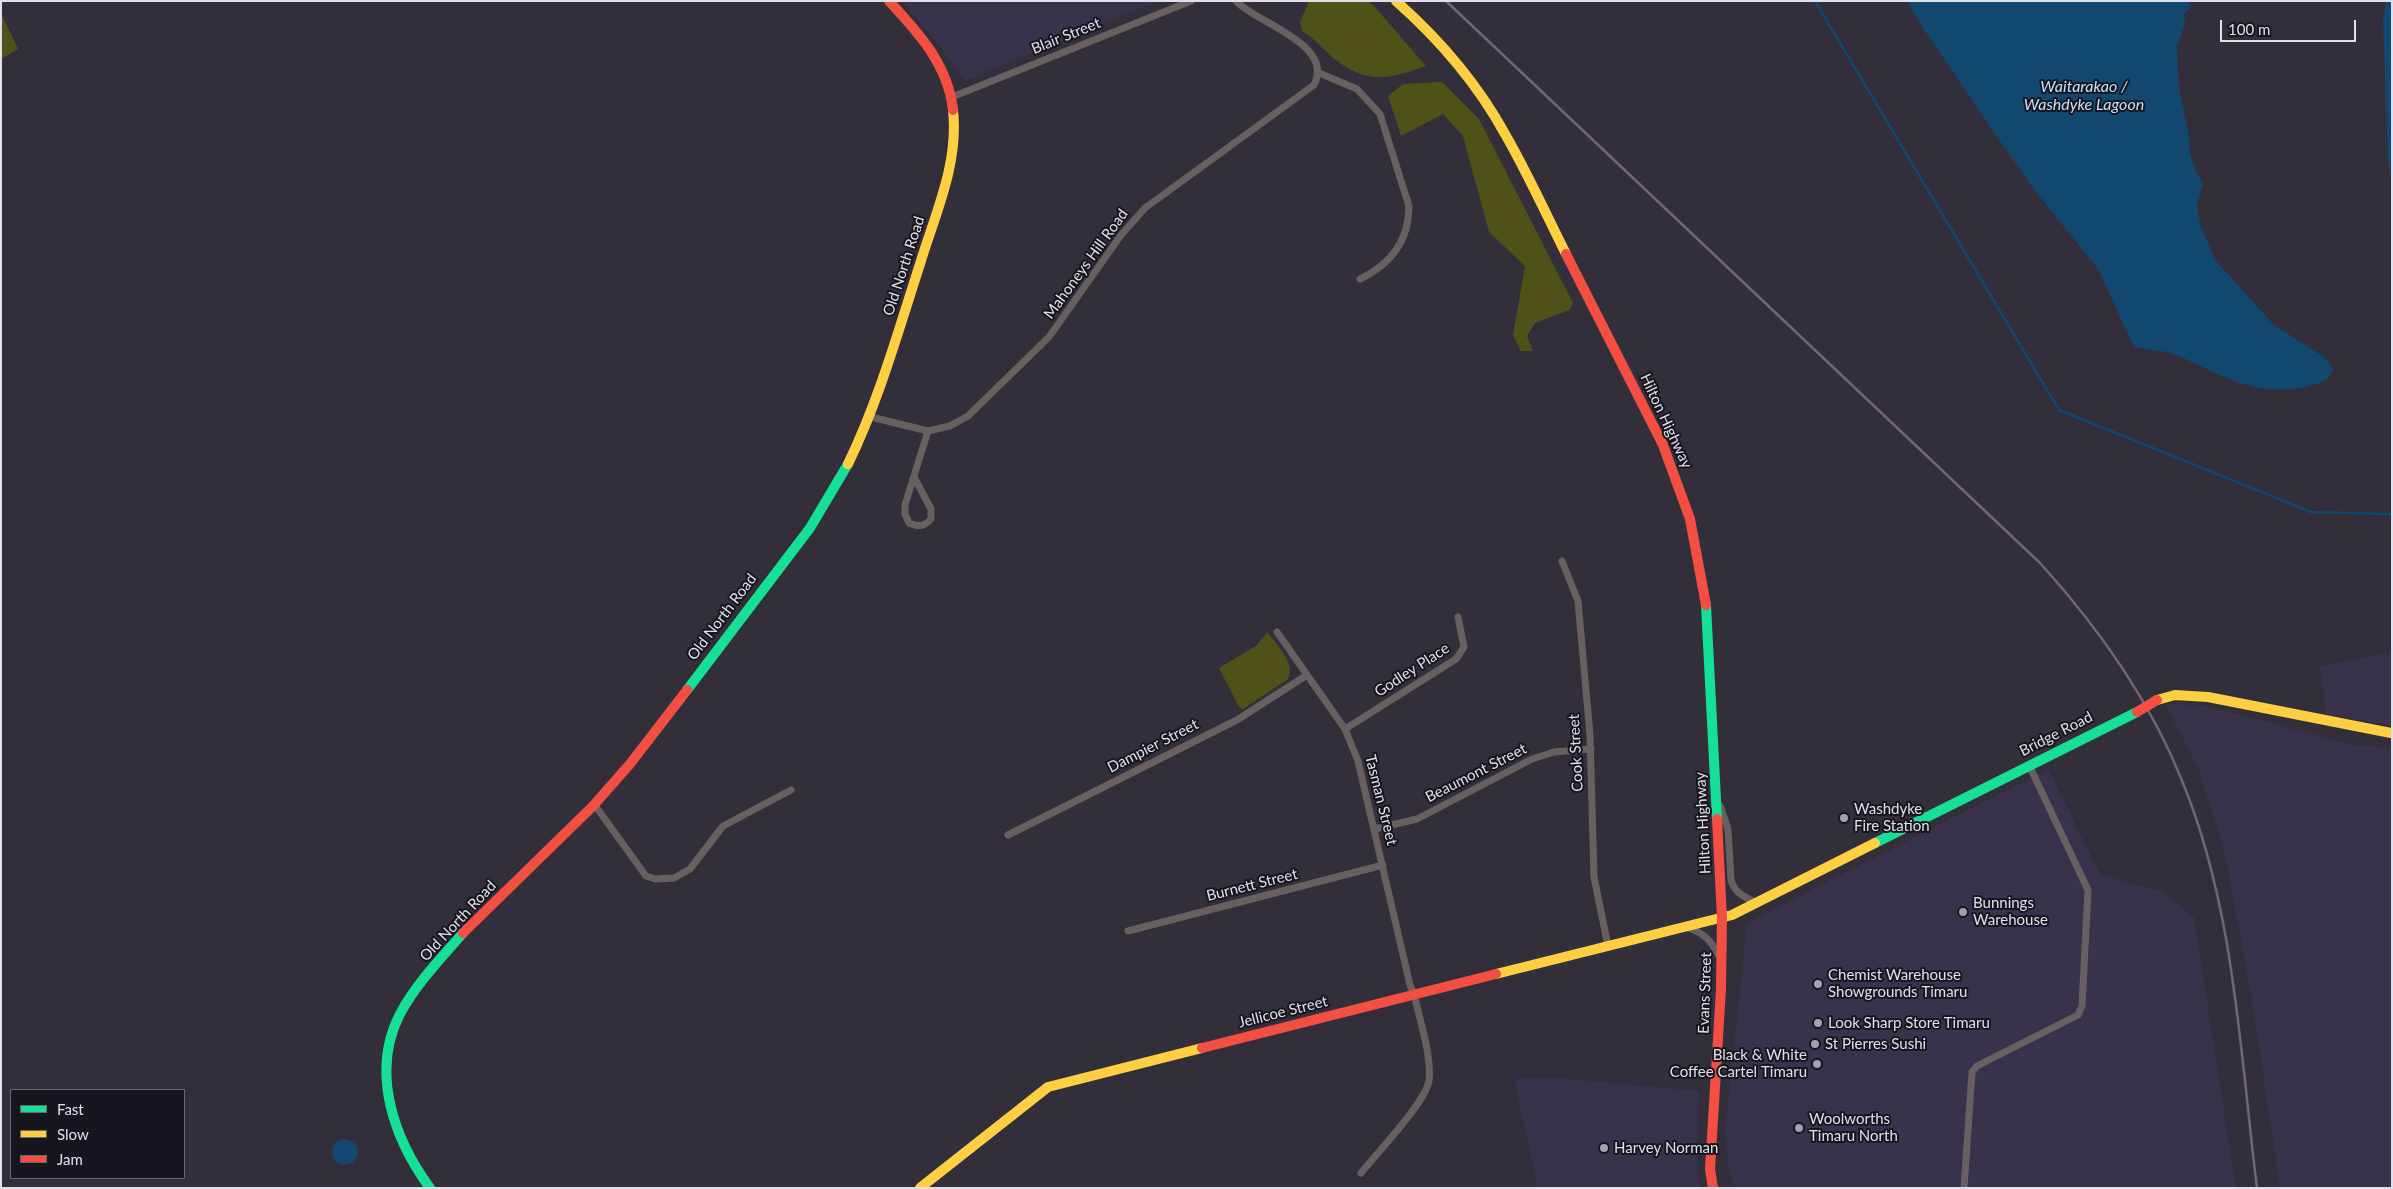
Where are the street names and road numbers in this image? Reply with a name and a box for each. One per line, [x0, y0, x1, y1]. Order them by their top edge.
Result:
street label: Blair Street [1029, 14, 1103, 58]
street label: Mahoneys Hill Road [1040, 206, 1132, 322]
street label: Old North Road [879, 214, 929, 318]
street label: Hilton Highway [1636, 371, 1696, 471]
street label: Old North Road [684, 570, 760, 664]
street label: Godley Place [1371, 639, 1453, 701]
street label: Bridge Road [2016, 708, 2096, 760]
street label: Cook Street [1565, 714, 1587, 792]
street label: Dampier Street [1104, 715, 1202, 777]
street label: Beaumont Street [1422, 740, 1530, 806]
street label: Tasman Street [1361, 753, 1401, 847]
street label: Hilton Highway [1691, 771, 1715, 875]
street label: Burnett Street [1205, 865, 1299, 905]
street label: Old North Road [416, 877, 500, 965]
street label: Evans Street [1695, 952, 1715, 1034]
street label: Jellicoe Street [1236, 992, 1330, 1032]

